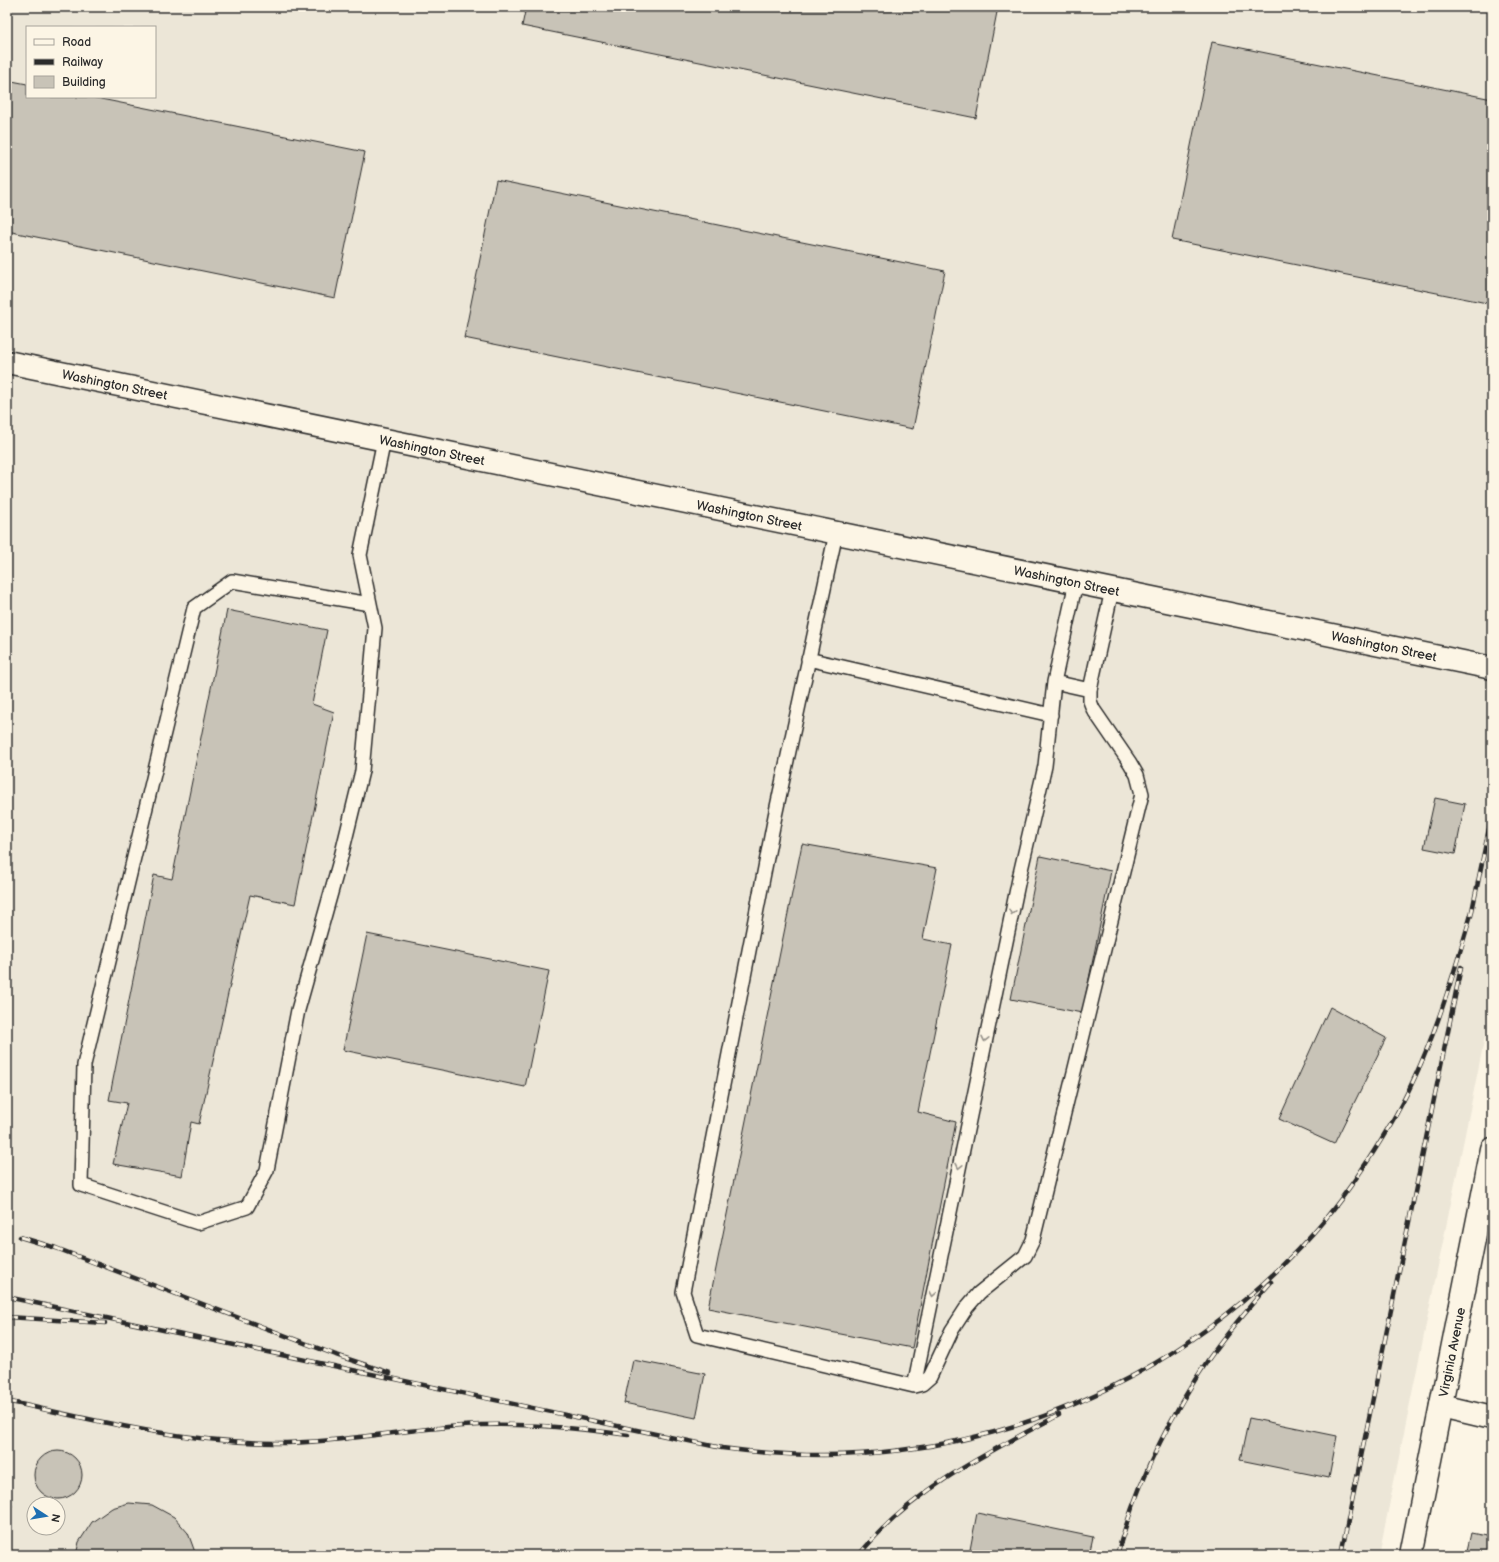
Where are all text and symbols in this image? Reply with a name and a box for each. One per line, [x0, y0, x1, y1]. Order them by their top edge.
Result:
legend [26, 26, 156, 98]
text: Road [62, 35, 91, 50]
text: Railway [62, 55, 104, 70]
text: Building [62, 75, 106, 90]
street label: Washington Street [60, 367, 169, 404]
street label: Washington Street [378, 432, 486, 469]
street label: Washington Street [695, 497, 803, 535]
street label: Washington Street [1012, 563, 1121, 600]
street label: Washington Street [1330, 628, 1438, 665]
one-way arrow [1009, 909, 1017, 915]
one-way arrow [982, 1036, 990, 1042]
one-way arrow [955, 1163, 963, 1170]
one-way arrow [929, 1291, 937, 1297]
street label: Virginia Avenue [1436, 1306, 1469, 1398]
north arrow [26, 1496, 66, 1536]
text: N [48, 1513, 63, 1523]

